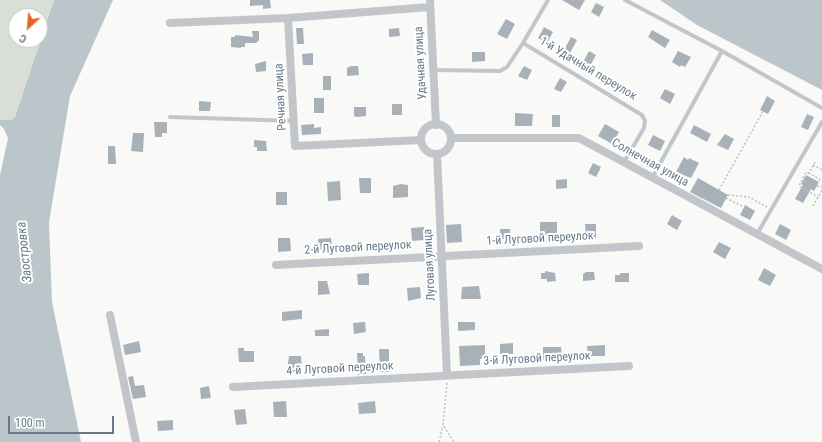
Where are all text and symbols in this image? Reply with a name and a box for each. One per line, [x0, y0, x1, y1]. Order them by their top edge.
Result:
north arrow [8, 8, 48, 48]
street label: Удачная улица [412, 26, 430, 100]
text: С [17, 31, 29, 46]
street label: 1-й Удачный переулок [537, 34, 639, 104]
street label: Речная улица [272, 63, 290, 131]
street label: Солнечная улица [609, 136, 691, 190]
water label: Заостровка [14, 221, 36, 283]
street label: Луговая улица [421, 229, 439, 301]
street label: 1-й Луговой переулок [486, 229, 594, 249]
street label: 2-й Луговой переулок [304, 238, 412, 258]
street label: 3-й Луговой переулок [483, 349, 591, 369]
street label: 4-й Луговой переулок [286, 359, 394, 379]
scale bar [10, 408, 116, 434]
text: 100 m [15, 416, 45, 430]

